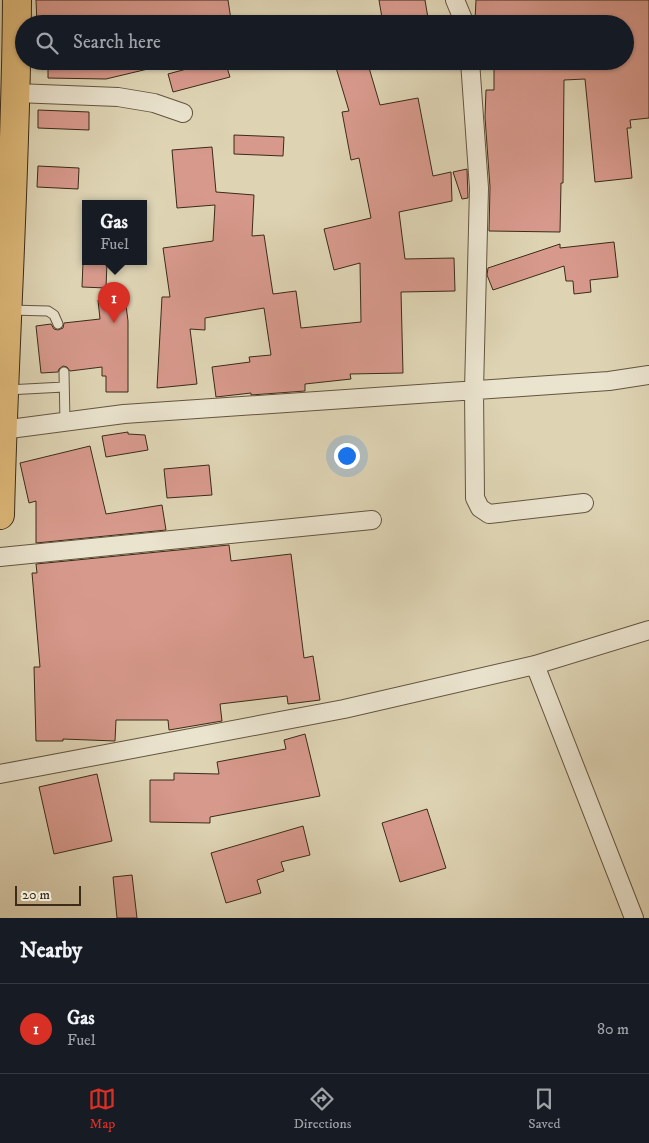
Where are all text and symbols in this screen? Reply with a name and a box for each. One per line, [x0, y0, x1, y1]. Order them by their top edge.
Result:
search box [15, 15, 634, 70]
icon: search [33, 29, 61, 57]
text: Search here [73, 31, 161, 54]
popup [82, 200, 147, 265]
text: Gas [100, 211, 128, 234]
text: Fuel [100, 234, 129, 254]
pin: 1 [98, 282, 130, 323]
your location [334, 443, 360, 469]
scale bar [15, 883, 81, 906]
text: 20 m [22, 886, 50, 904]
text: Nearby [20, 938, 82, 964]
text: Gas [67, 1007, 95, 1030]
text: 1 [33, 1019, 39, 1039]
text: 80 m [597, 1019, 629, 1039]
text: Fuel [67, 1030, 96, 1050]
tab: Map [88, 1085, 116, 1133]
tab: Directions [293, 1085, 351, 1133]
tab: Saved [528, 1085, 561, 1133]

